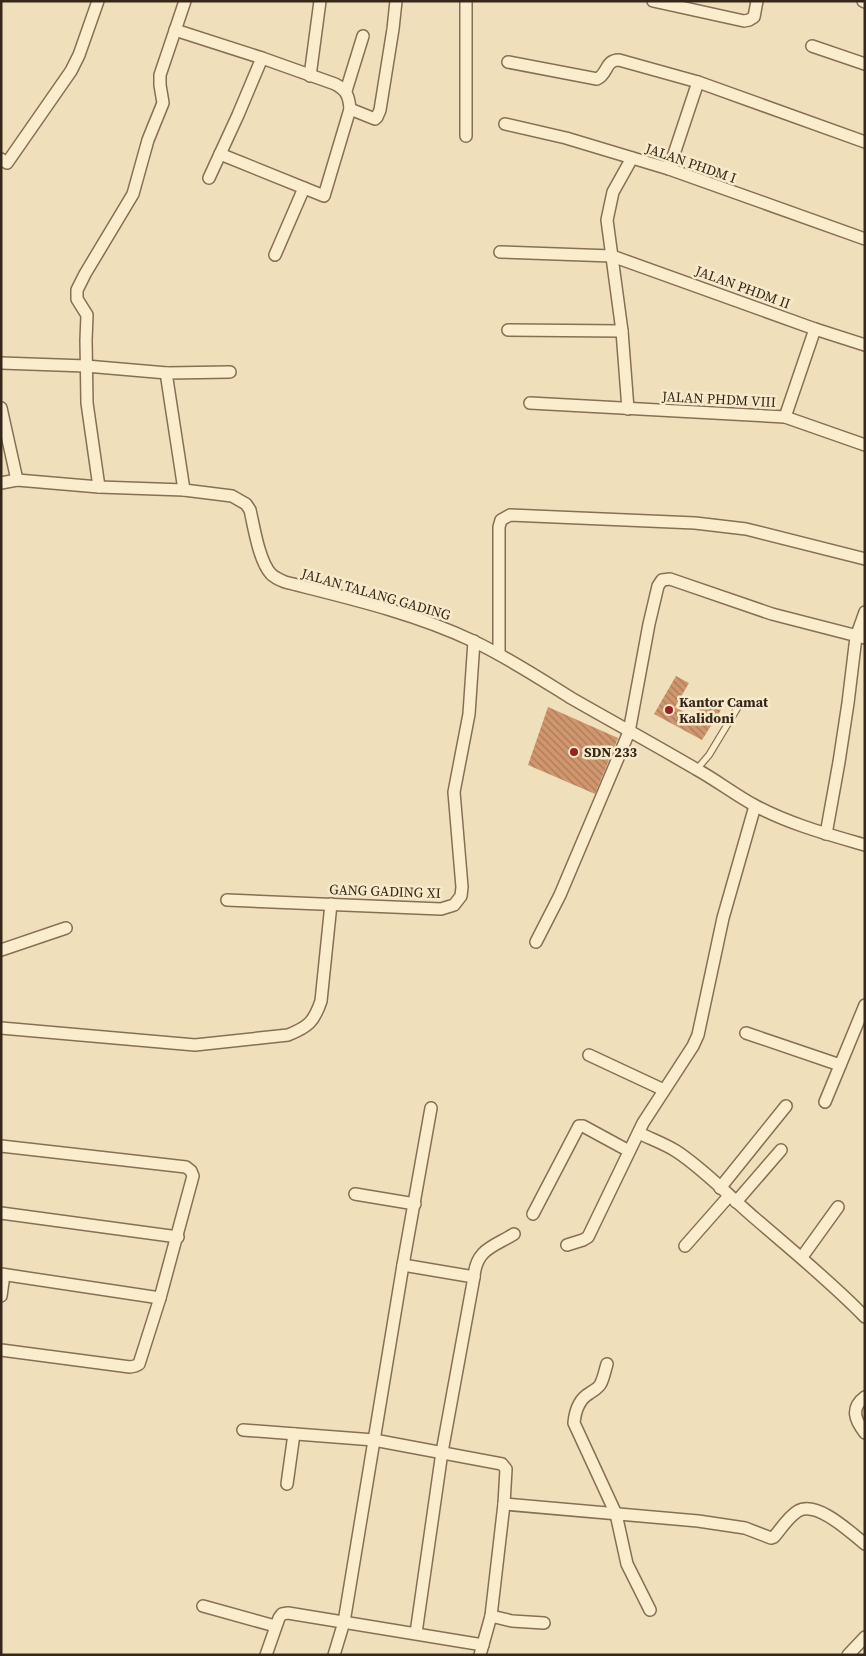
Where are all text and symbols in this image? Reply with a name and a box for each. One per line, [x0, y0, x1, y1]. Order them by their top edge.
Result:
street label: JALAN PHDM I [642, 138, 739, 188]
street label: JALAN PHDM II [692, 260, 793, 313]
street label: JALAN PHDM VIII [660, 386, 777, 412]
street label: JALAN TALANG GADING [298, 563, 453, 625]
place label: Kantor Camat Kalidoni [679, 692, 769, 728]
marker: Kantor Camat Kalidoni [663, 704, 675, 716]
place label: SDN 233 [584, 742, 638, 762]
marker: SDN 233 [568, 746, 580, 758]
street label: GANG GADING XI [329, 879, 441, 903]

